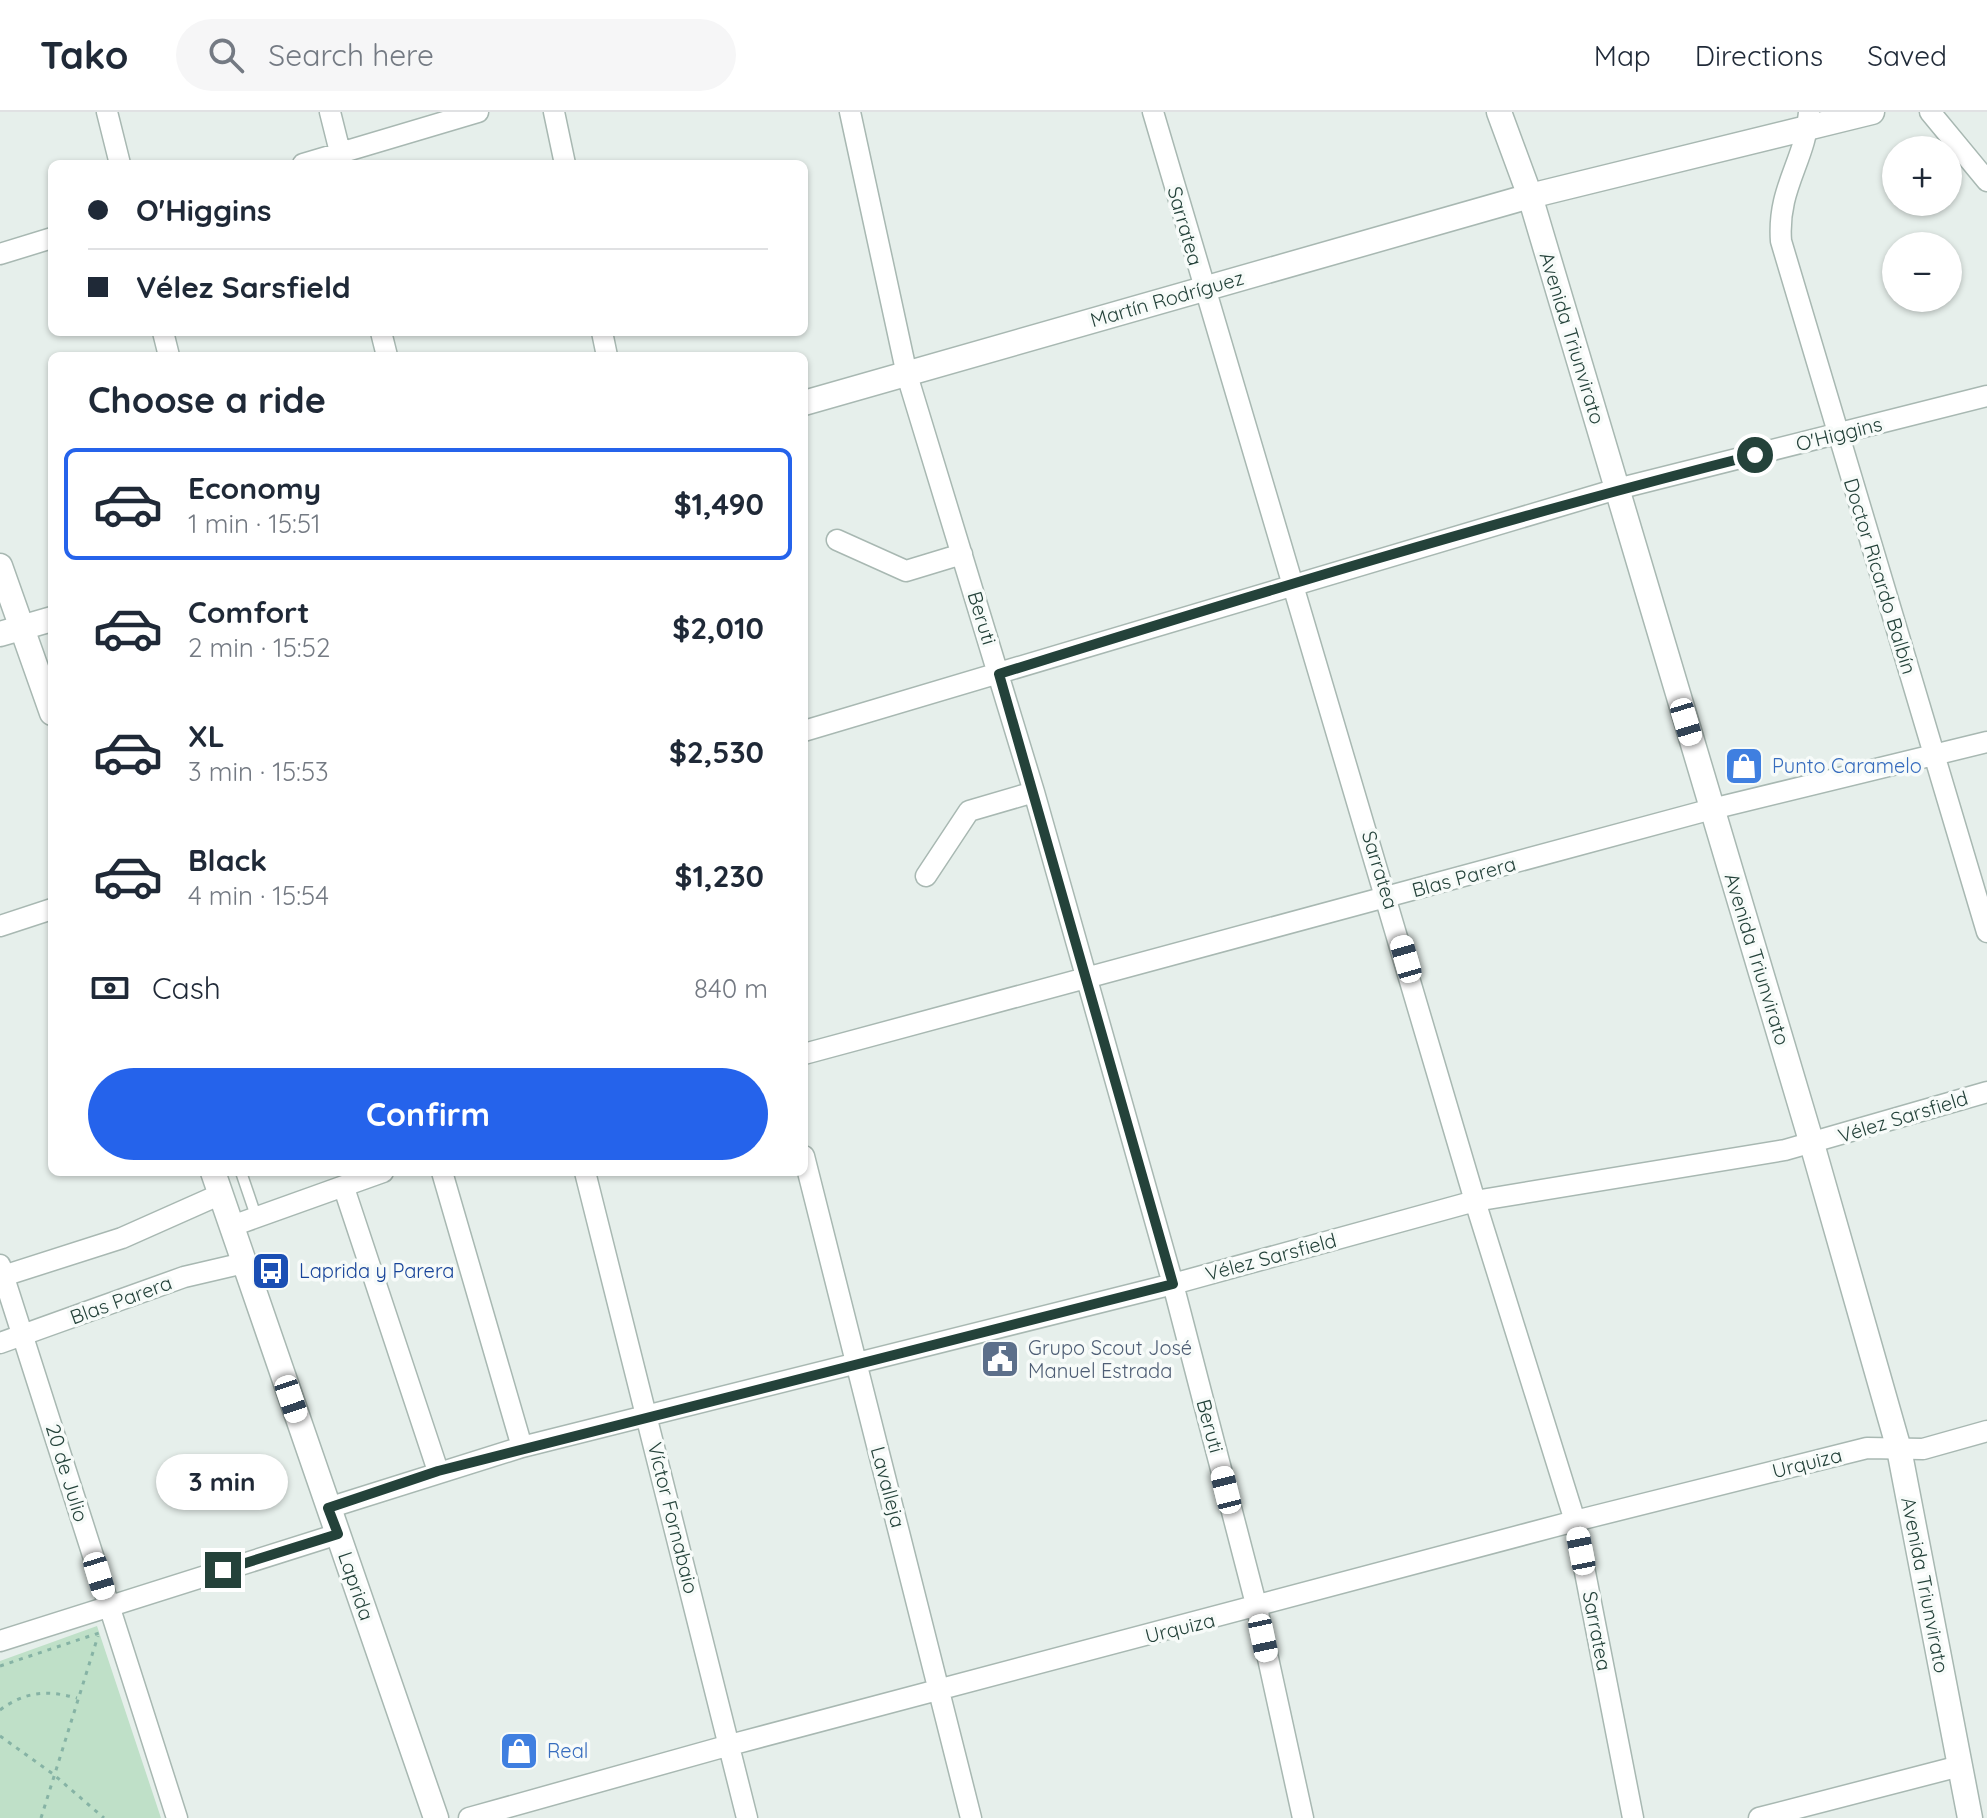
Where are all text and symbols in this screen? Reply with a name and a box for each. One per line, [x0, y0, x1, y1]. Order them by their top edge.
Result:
search box [176, 19, 736, 91]
text: Tako [40, 31, 128, 79]
icon: search [204, 33, 248, 77]
text: Search here [268, 36, 434, 74]
text: Map [1594, 38, 1651, 73]
text: Directions [1695, 38, 1823, 73]
text: Saved [1867, 38, 1947, 73]
map controls [1882, 136, 1962, 312]
button: + [1882, 136, 1962, 216]
street label: Sarratea [1162, 184, 1209, 268]
text: O'Higgins [136, 191, 271, 229]
button: − [1882, 232, 1962, 312]
street label: Avenida Triunvirato [1534, 249, 1611, 427]
street label: Martín Rodríguez [1087, 265, 1246, 332]
text: Vélez Sarsfield [136, 268, 351, 306]
text: Choose a ride [88, 377, 326, 422]
street label: O'Higgins [1793, 411, 1885, 456]
route start [1737, 437, 1773, 473]
icon: car [92, 468, 164, 540]
text: Economy [188, 469, 321, 507]
street label: Doctor Ricardo Balbín [1839, 475, 1922, 677]
text: $1,490 [674, 485, 764, 523]
text: 1 min · 15:51 [188, 507, 321, 540]
street label: Beruti [963, 588, 1002, 648]
icon: car [92, 592, 164, 664]
text: Comfort [188, 593, 309, 631]
text: $2,010 [672, 609, 764, 647]
text: 2 min · 15:52 [188, 631, 330, 664]
car [1668, 696, 1704, 748]
icon: car [92, 716, 164, 788]
text: XL [188, 717, 225, 755]
text: $2,530 [669, 733, 764, 771]
shop icon: Punto Caramelo [1723, 745, 1765, 787]
place label: Punto Caramelo [1772, 753, 1922, 778]
text: 3 min · 15:53 [188, 755, 329, 788]
street label: Sarratea [1357, 828, 1404, 912]
icon: car [92, 840, 164, 912]
text: Black [188, 841, 267, 879]
street label: Blas Parera [1409, 851, 1519, 902]
text: $1,230 [675, 857, 764, 895]
street label: Avenida Triunvirato [1719, 870, 1796, 1048]
text: 4 min · 15:54 [188, 879, 329, 912]
car [1388, 933, 1424, 985]
icon: cash [88, 966, 132, 1010]
text: Cash [152, 969, 221, 1007]
text: 840 m [694, 972, 768, 1005]
button: Confirm [88, 1068, 768, 1160]
street label: Vélez Sarsfield [1835, 1085, 1971, 1148]
street label: Vélez Sarsfield [1203, 1227, 1339, 1286]
bus stop icon: Laprida y Parera [250, 1250, 292, 1292]
place label: Laprida y Parera [299, 1258, 454, 1283]
street label: Blas Parera [66, 1270, 175, 1330]
place label: Grupo Scout José Manuel Estrada [1028, 1335, 1192, 1383]
public building icon: Grupo Scout José Manuel Estrada [979, 1338, 1021, 1380]
car [272, 1372, 310, 1426]
street label: Beruti [1191, 1396, 1230, 1455]
street label: 20 de Julio [41, 1421, 94, 1525]
street label: Víctor Fornabaio [643, 1440, 704, 1596]
street label: Urquiza [1769, 1442, 1844, 1483]
street label: Lavalleja [866, 1444, 911, 1530]
callout: 3 min [157, 1454, 289, 1510]
car [1209, 1464, 1243, 1516]
text: 3 min [189, 1465, 255, 1498]
street label: Avenida Triunvirato [1896, 1495, 1955, 1675]
car [1565, 1525, 1597, 1577]
street label: Laprida [333, 1548, 380, 1624]
car [81, 1550, 117, 1602]
route end [205, 1552, 241, 1588]
street label: Sarratea [1578, 1589, 1617, 1673]
street label: Urquiza [1142, 1607, 1217, 1648]
car [1246, 1612, 1280, 1664]
shop icon: Real [498, 1730, 540, 1772]
place label: Real [547, 1738, 588, 1763]

